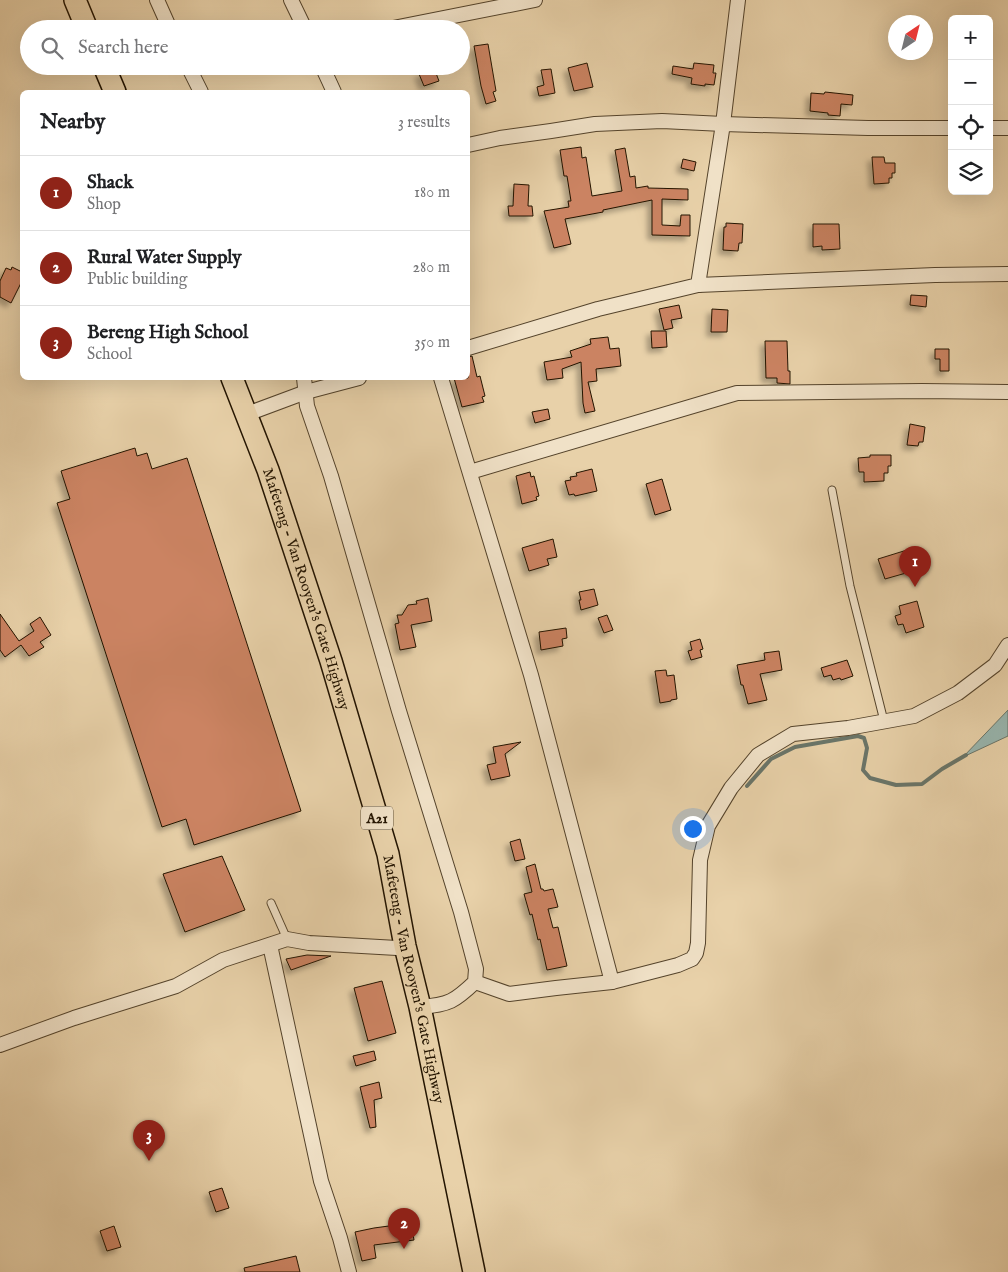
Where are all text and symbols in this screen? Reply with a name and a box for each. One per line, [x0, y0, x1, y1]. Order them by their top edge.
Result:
north arrow [888, 15, 933, 60]
map controls [948, 15, 993, 195]
button: + [948, 15, 993, 60]
search box [20, 20, 470, 75]
icon: search [38, 34, 66, 62]
text: Search here [78, 36, 169, 60]
button: − [948, 60, 993, 105]
button: locate [948, 105, 993, 150]
text: Nearby [40, 109, 105, 136]
text: 3 results [398, 113, 450, 133]
button: layers [948, 150, 993, 195]
text: Shack [87, 171, 133, 195]
text: 1 [53, 183, 59, 203]
text: 180 m [414, 183, 450, 203]
text: Shop [87, 195, 121, 215]
text: Rural Water Supply [87, 246, 242, 270]
text: 2 [52, 258, 60, 278]
text: 280 m [413, 258, 450, 278]
text: Public building [87, 270, 187, 290]
text: Bereng High School [87, 321, 248, 345]
text: 3 [53, 333, 59, 353]
text: 350 m [415, 333, 450, 353]
text: School [87, 345, 132, 365]
street label: Mafeteng - Van Rooyen's Gate Highway [258, 466, 354, 713]
pin: 1 [899, 546, 931, 587]
road number: A21 [361, 806, 393, 830]
your location [680, 816, 706, 842]
street label: Mafeteng - Van Rooyen's Gate Highway [378, 853, 449, 1106]
pin: 3 [133, 1120, 165, 1161]
pin: 2 [388, 1208, 420, 1249]

